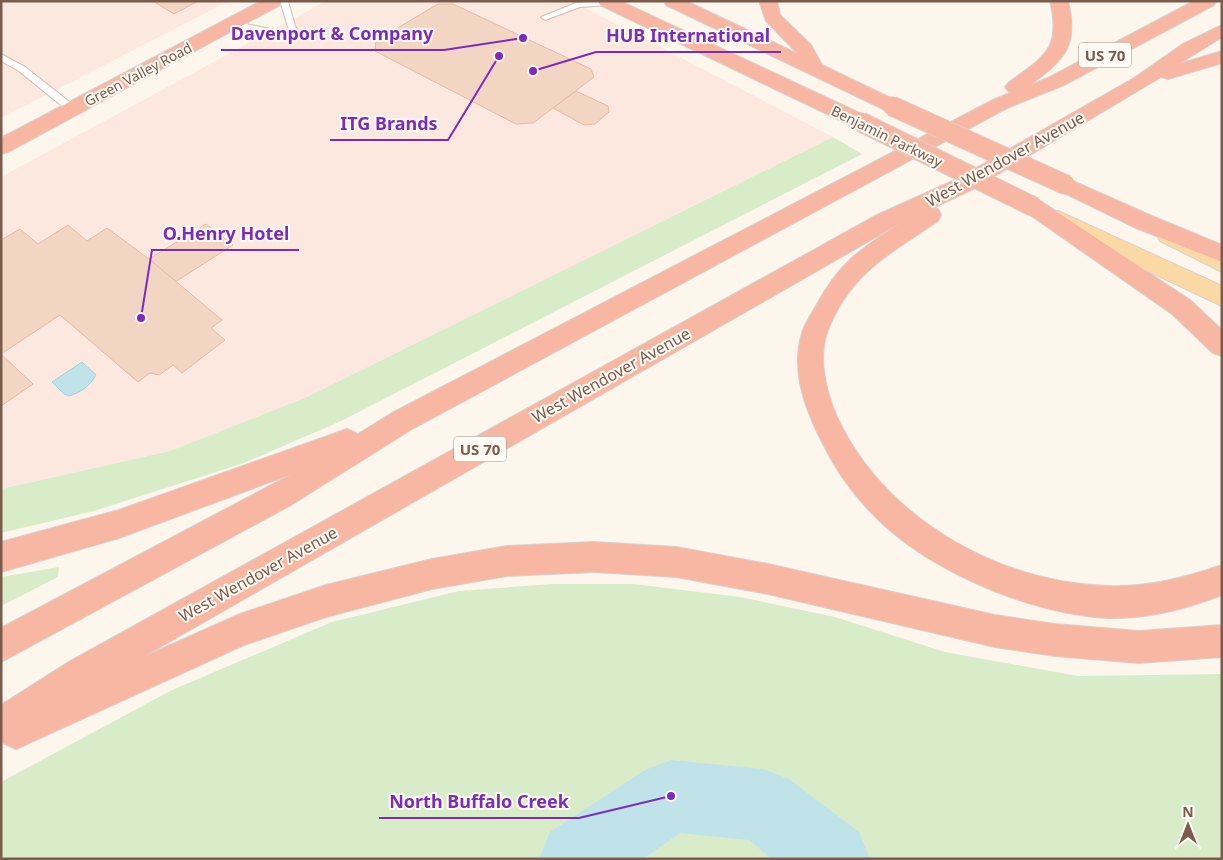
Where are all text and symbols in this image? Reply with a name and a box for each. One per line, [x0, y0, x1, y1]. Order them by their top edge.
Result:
callout: Davenport & Company [221, 17, 444, 50]
callout: HUB International [596, 19, 781, 52]
text: Davenport & Company [231, 21, 434, 45]
text: HUB International [606, 23, 770, 47]
street label: Green Valley Road [81, 38, 195, 110]
road number: US 70 [1079, 42, 1131, 68]
street label: Benjamin Parkway [828, 101, 947, 172]
street label: West Wendover Avenue [922, 106, 1088, 212]
callout: ITG Brands [330, 107, 448, 140]
text: ITG Brands [340, 111, 438, 135]
callout: O.Henry Hotel [152, 217, 299, 250]
text: O.Henry Hotel [163, 221, 289, 245]
street label: West Wendover Avenue [528, 322, 694, 428]
road number: US 70 [454, 436, 506, 462]
street label: West Wendover Avenue [175, 521, 341, 627]
callout: North Buffalo Creek [379, 785, 579, 818]
text: North Buffalo Creek [389, 789, 570, 813]
north arrow [1163, 800, 1213, 850]
text: N [1182, 802, 1194, 821]

